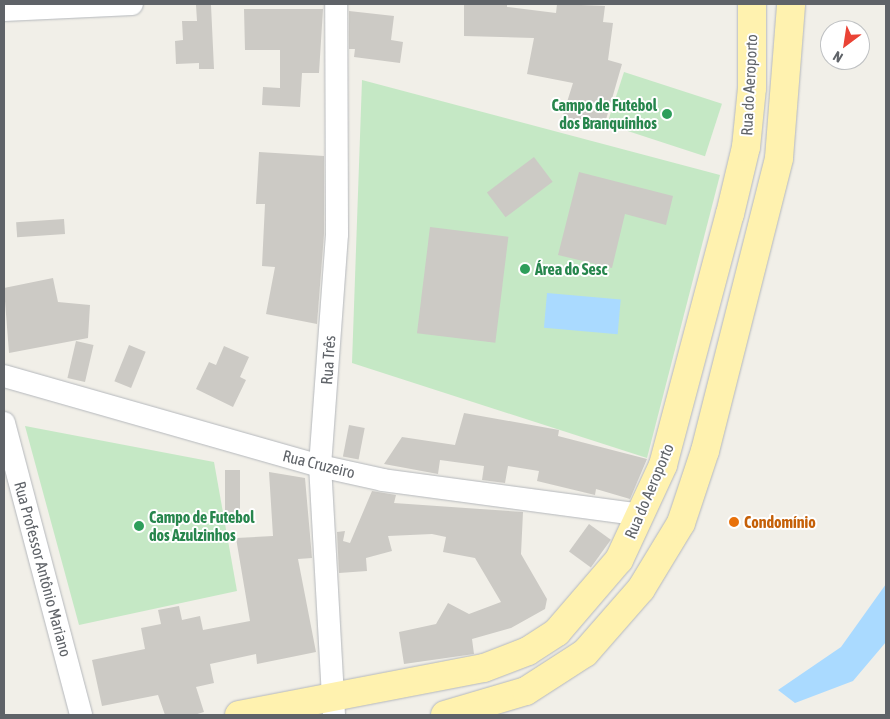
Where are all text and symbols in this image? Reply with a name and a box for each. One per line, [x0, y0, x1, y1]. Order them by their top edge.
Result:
north arrow [820, 20, 870, 70]
street label: Rua do Aeroporto [737, 34, 761, 136]
text: N [830, 48, 845, 66]
place label: Campo de Futebol dos Branquinhos [551, 95, 657, 133]
marker: Campo de Futebol dos Branquinhos [661, 108, 673, 120]
place label: Área do Sesc [535, 259, 607, 279]
marker: Área do Sesc [519, 263, 531, 275]
street label: Rua Três [317, 335, 339, 385]
street label: Rua do Aeroporto [620, 440, 678, 542]
street label: Rua Cruzeiro [281, 446, 357, 482]
street label: Rua Professor Antônio Mariano [10, 479, 76, 659]
place label: Campo de Futebol dos Azulzinhos [149, 507, 255, 545]
place label: Condomínio [744, 512, 816, 532]
marker: Condomínio [728, 516, 740, 528]
marker: Campo de Futebol dos Azulzinhos [133, 520, 145, 532]

